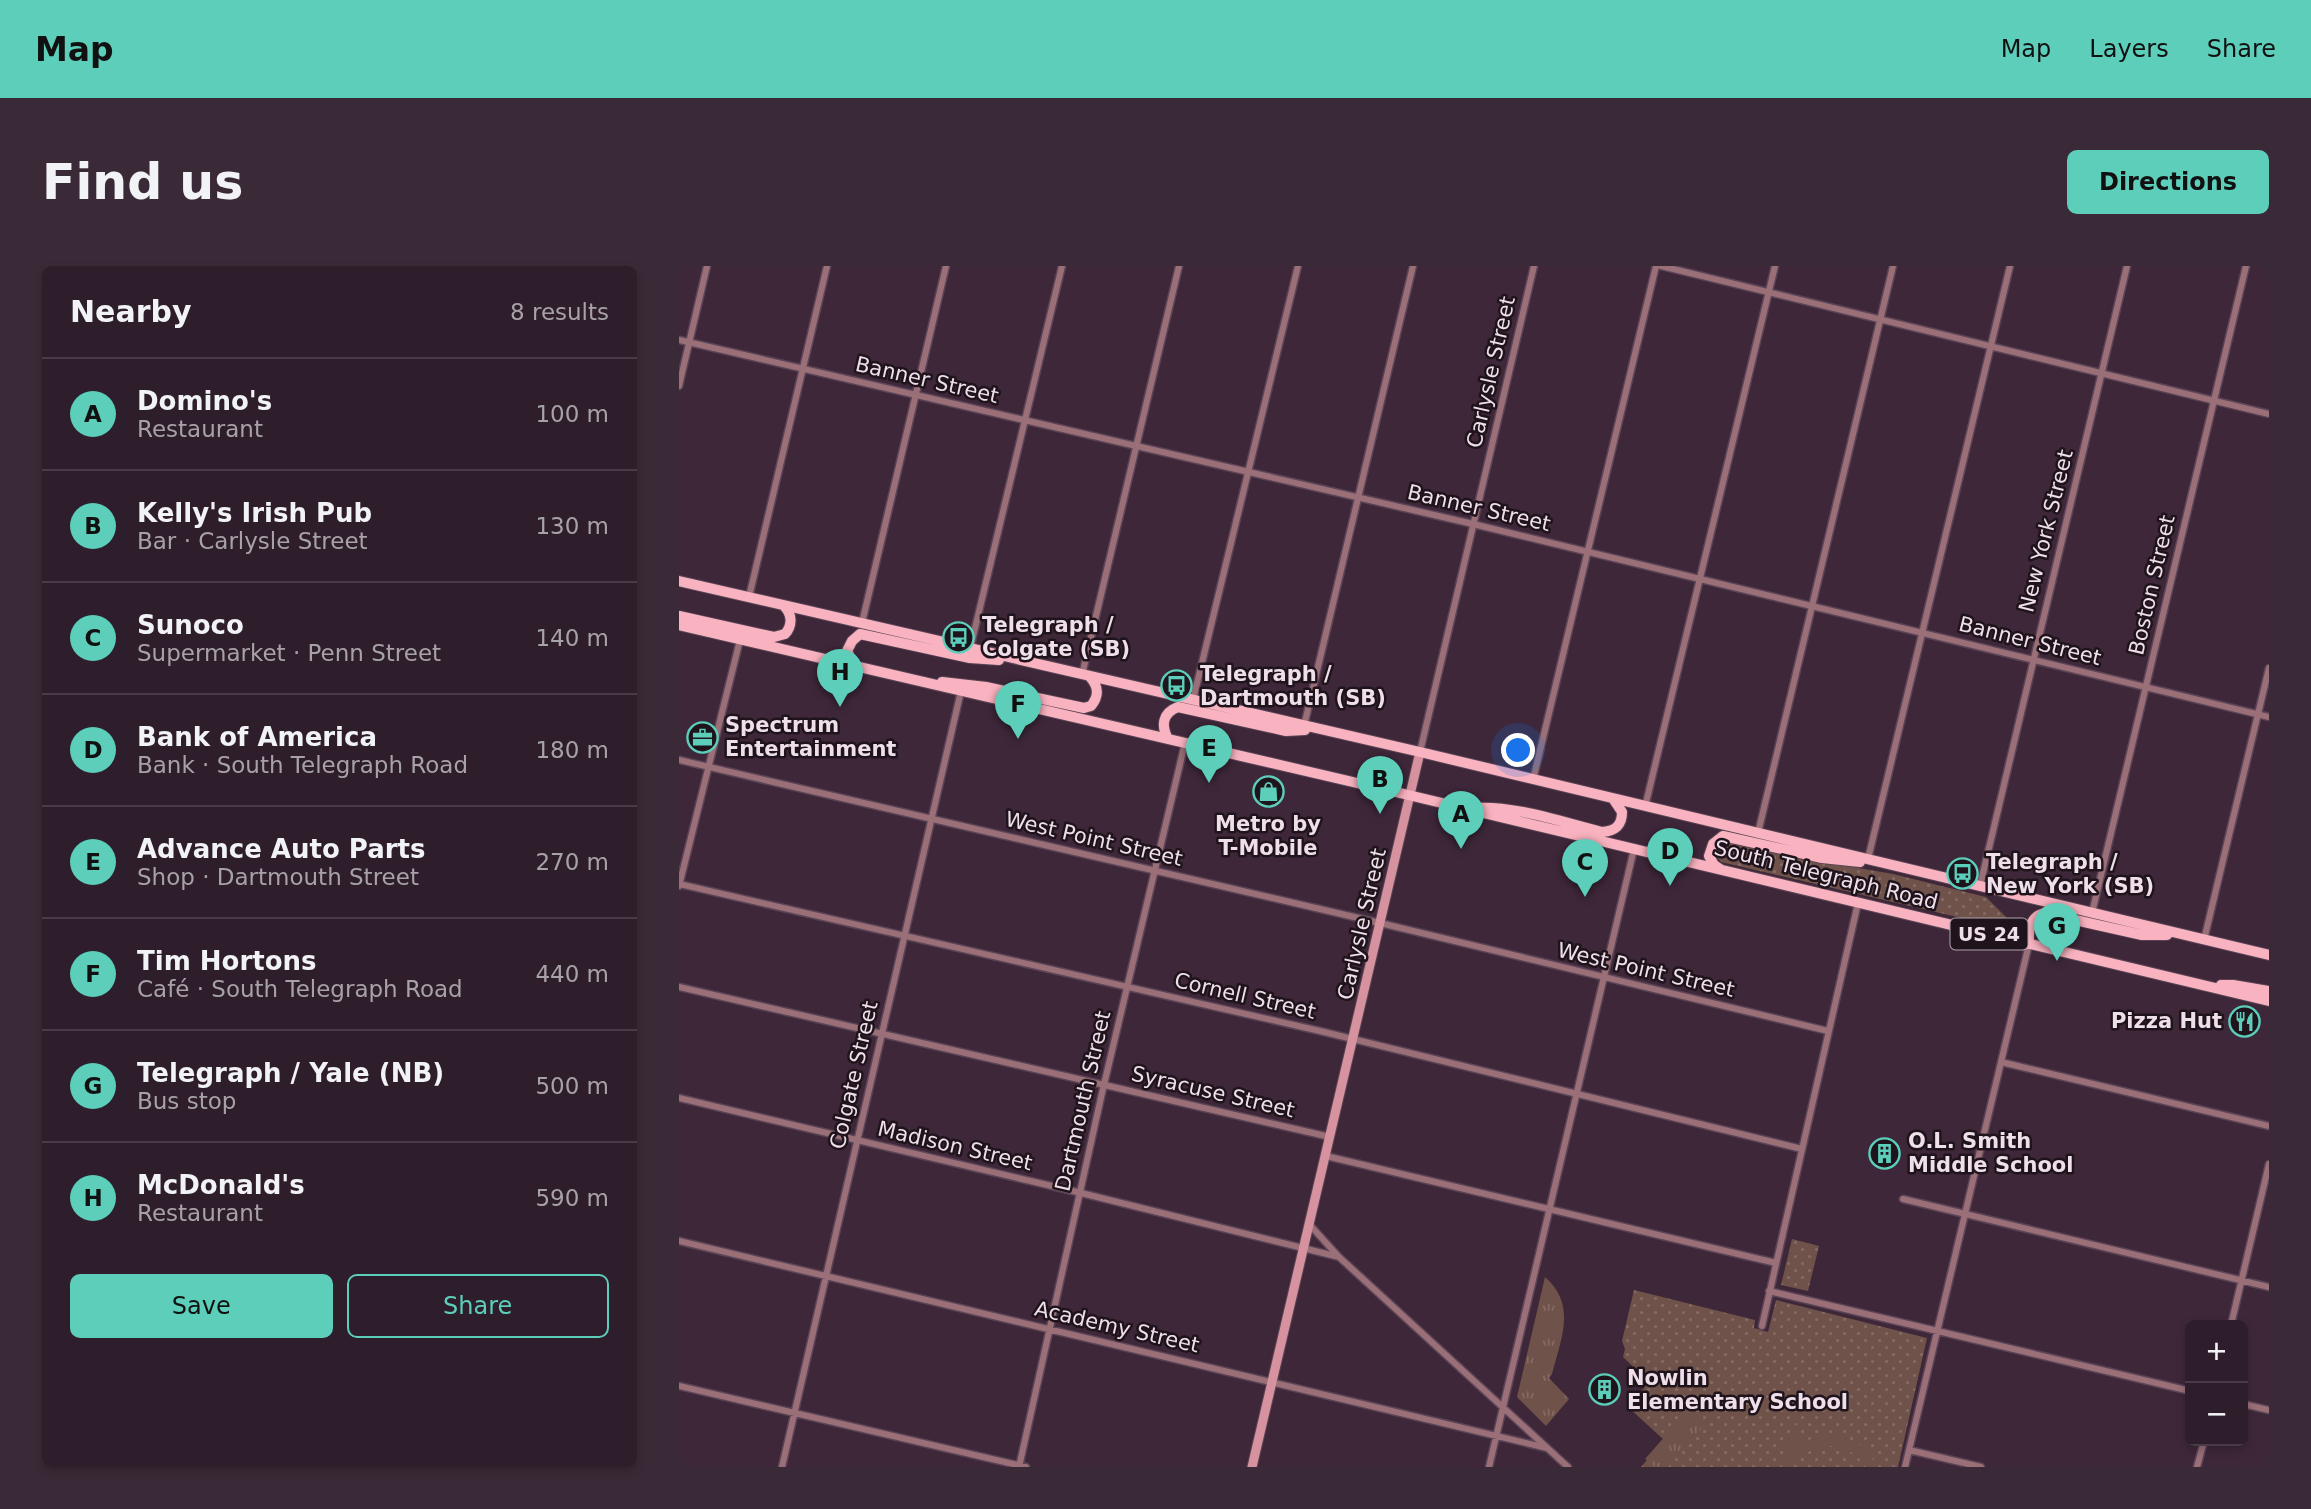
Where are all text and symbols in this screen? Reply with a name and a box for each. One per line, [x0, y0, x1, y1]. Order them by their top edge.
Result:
text: Map [35, 30, 114, 69]
text: Map [2001, 35, 2051, 63]
text: Layers [2089, 35, 2169, 63]
text: Share [2207, 35, 2276, 63]
button: Directions [2067, 150, 2269, 214]
text: Find us [42, 154, 243, 211]
text: Nearby [70, 294, 192, 329]
street label: Carlysle Street [1462, 294, 1520, 450]
text: 8 results [510, 299, 609, 325]
street label: Banner Street [853, 352, 1001, 408]
text: Domino's [137, 386, 272, 416]
text: A [84, 401, 102, 427]
text: 100 m [535, 401, 609, 427]
text: Restaurant [137, 416, 263, 442]
street label: New York Street [2014, 447, 2078, 615]
street label: Banner Street [1405, 480, 1553, 536]
text: Kelly's Irish Pub [137, 498, 372, 528]
text: B [84, 513, 102, 539]
text: 130 m [535, 513, 609, 539]
street label: Boston Street [2124, 513, 2180, 657]
text: Bar · Carlysle Street [137, 528, 368, 554]
text: Sunoco [137, 610, 244, 640]
street label: Banner Street [1956, 612, 2104, 670]
place label: Telegraph / Colgate (SB) [982, 613, 1130, 661]
bus stop icon: Telegraph / Colgate (SB) [942, 620, 976, 654]
text: C [85, 625, 101, 651]
text: 140 m [535, 625, 609, 651]
text: Supermarket · Penn Street [137, 640, 441, 666]
pin: H [817, 649, 863, 707]
place label: Telegraph / Dartmouth (SB) [1200, 662, 1386, 710]
bus stop icon: Telegraph / Dartmouth (SB) [1160, 669, 1194, 703]
pin: F [995, 681, 1041, 739]
place label: Spectrum Entertainment [725, 713, 896, 761]
office icon: Spectrum Entertainment [685, 720, 719, 754]
text: Bank of America [137, 722, 377, 752]
pin: E [1186, 725, 1232, 783]
your location [1501, 733, 1535, 767]
text: D [83, 737, 103, 763]
text: 180 m [535, 737, 609, 763]
text: Bank · South Telegraph Road [137, 752, 468, 778]
pin: B [1357, 756, 1403, 814]
shop icon: Metro by T-Mobile [1251, 775, 1285, 809]
pin: A [1438, 791, 1484, 849]
street label: West Point Street [1003, 807, 1185, 871]
place label: Metro by T-Mobile [1215, 812, 1321, 860]
pin: D [1647, 828, 1693, 886]
text: Advance Auto Parts [137, 834, 425, 864]
street label: South Telegraph Road [1712, 836, 1940, 914]
pin: C [1562, 839, 1608, 897]
street label: Carlysle Street [1333, 846, 1391, 1002]
text: E [85, 849, 101, 875]
text: 270 m [535, 849, 609, 875]
place label: Telegraph / New York (SB) [1986, 850, 2154, 898]
bus stop icon: Telegraph / New York (SB) [1946, 857, 1980, 891]
text: Shop · Dartmouth Street [137, 864, 419, 890]
pin: G [2034, 903, 2080, 961]
road number: US 24 [1951, 918, 2027, 950]
street label: West Point Street [1555, 938, 1737, 1002]
text: Tim Hortons [137, 946, 317, 976]
text: F [85, 961, 101, 987]
text: 440 m [535, 961, 609, 987]
street label: Cornell Street [1172, 968, 1318, 1024]
text: Café · South Telegraph Road [137, 976, 463, 1002]
street label: Colgate Street [825, 999, 883, 1151]
restaurant icon: Pizza Hut [2228, 1004, 2262, 1038]
street label: Dartmouth Street [1051, 1008, 1115, 1194]
place label: Pizza Hut [2111, 1009, 2222, 1033]
text: Telegraph / Yale (NB) [137, 1058, 444, 1088]
street label: Syracuse Street [1129, 1062, 1297, 1122]
text: G [84, 1073, 102, 1099]
text: 500 m [535, 1073, 609, 1099]
text: Bus stop [137, 1088, 236, 1114]
street label: Madison Street [875, 1117, 1035, 1175]
place label: O.L. Smith Middle School [1908, 1129, 2074, 1177]
building icon: O.L. Smith Middle School [1868, 1136, 1902, 1170]
text: McDonald's [137, 1170, 305, 1200]
text: H [83, 1185, 103, 1211]
text: 590 m [535, 1185, 609, 1211]
text: Restaurant [137, 1200, 263, 1226]
button: Save [70, 1274, 333, 1338]
button: Share [347, 1274, 609, 1338]
street label: Academy Street [1032, 1296, 1202, 1358]
map controls [2185, 1320, 2248, 1446]
button: + [2185, 1320, 2248, 1383]
place label: Nowlin Elementary School [1627, 1366, 1848, 1414]
building icon: Nowlin Elementary School [1587, 1373, 1621, 1407]
button: − [2185, 1383, 2248, 1446]

